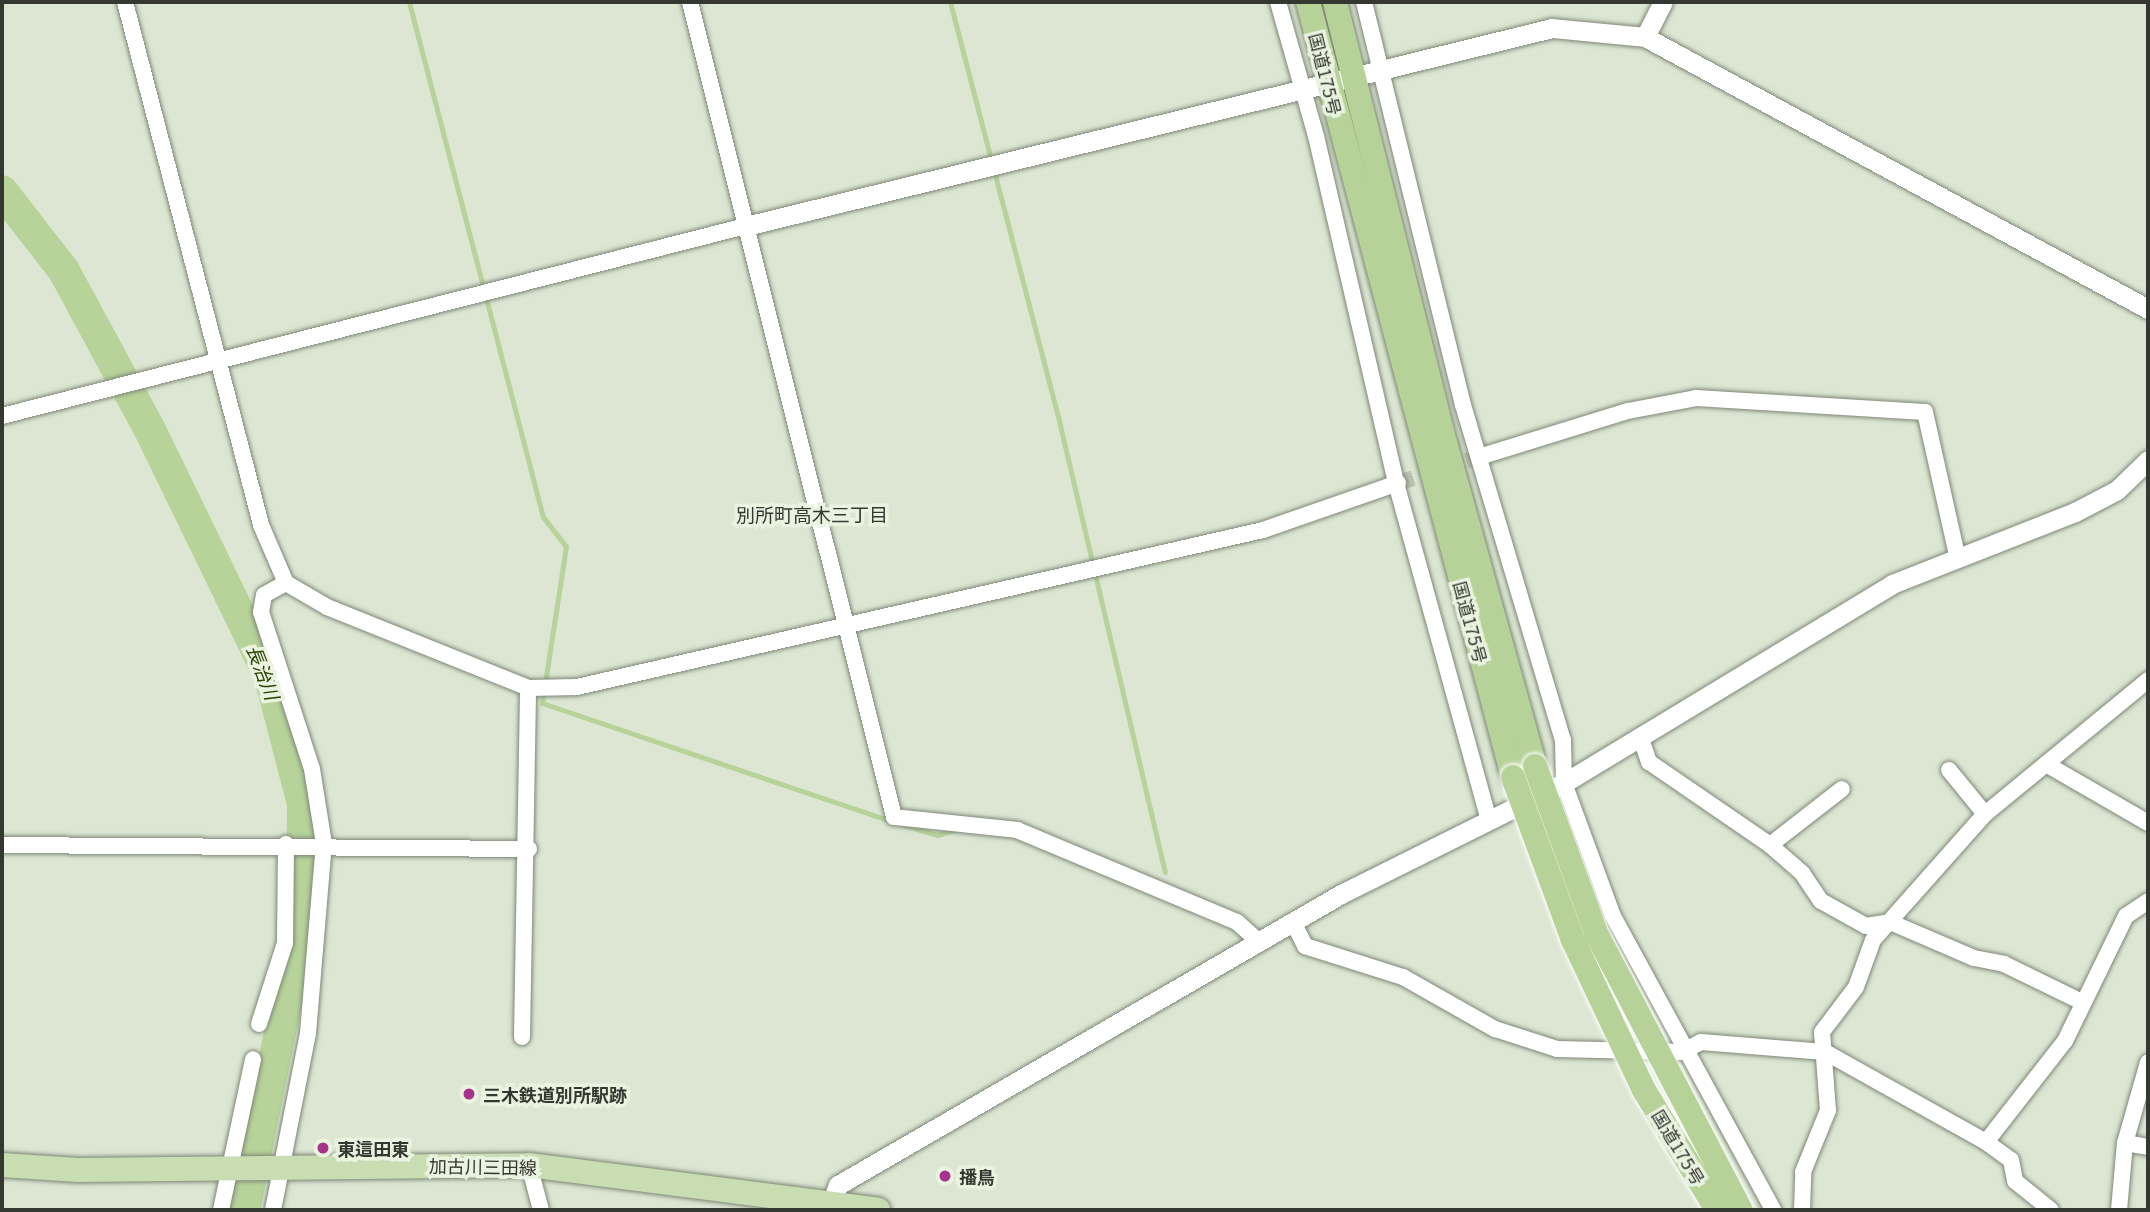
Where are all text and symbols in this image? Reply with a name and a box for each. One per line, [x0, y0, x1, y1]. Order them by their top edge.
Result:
street label: 国道175号 [1305, 31, 1347, 117]
district label: 別所町高木三丁目 [736, 503, 888, 525]
street label: 国道175号 [1450, 579, 1492, 665]
water label: 長治川 [243, 641, 285, 703]
place label: 三木鉄道別所駅跡 [483, 1083, 627, 1105]
marker: 三木鉄道別所駅跡 [461, 1086, 477, 1102]
street label: 国道175号 [1648, 1105, 1710, 1189]
place label: 東這田東 [337, 1137, 409, 1159]
marker: 東這田東 [315, 1140, 331, 1156]
street label: 加古川三田線 [429, 1154, 537, 1178]
place label: 播鳥 [959, 1165, 995, 1187]
marker: 播鳥 [937, 1168, 953, 1184]

